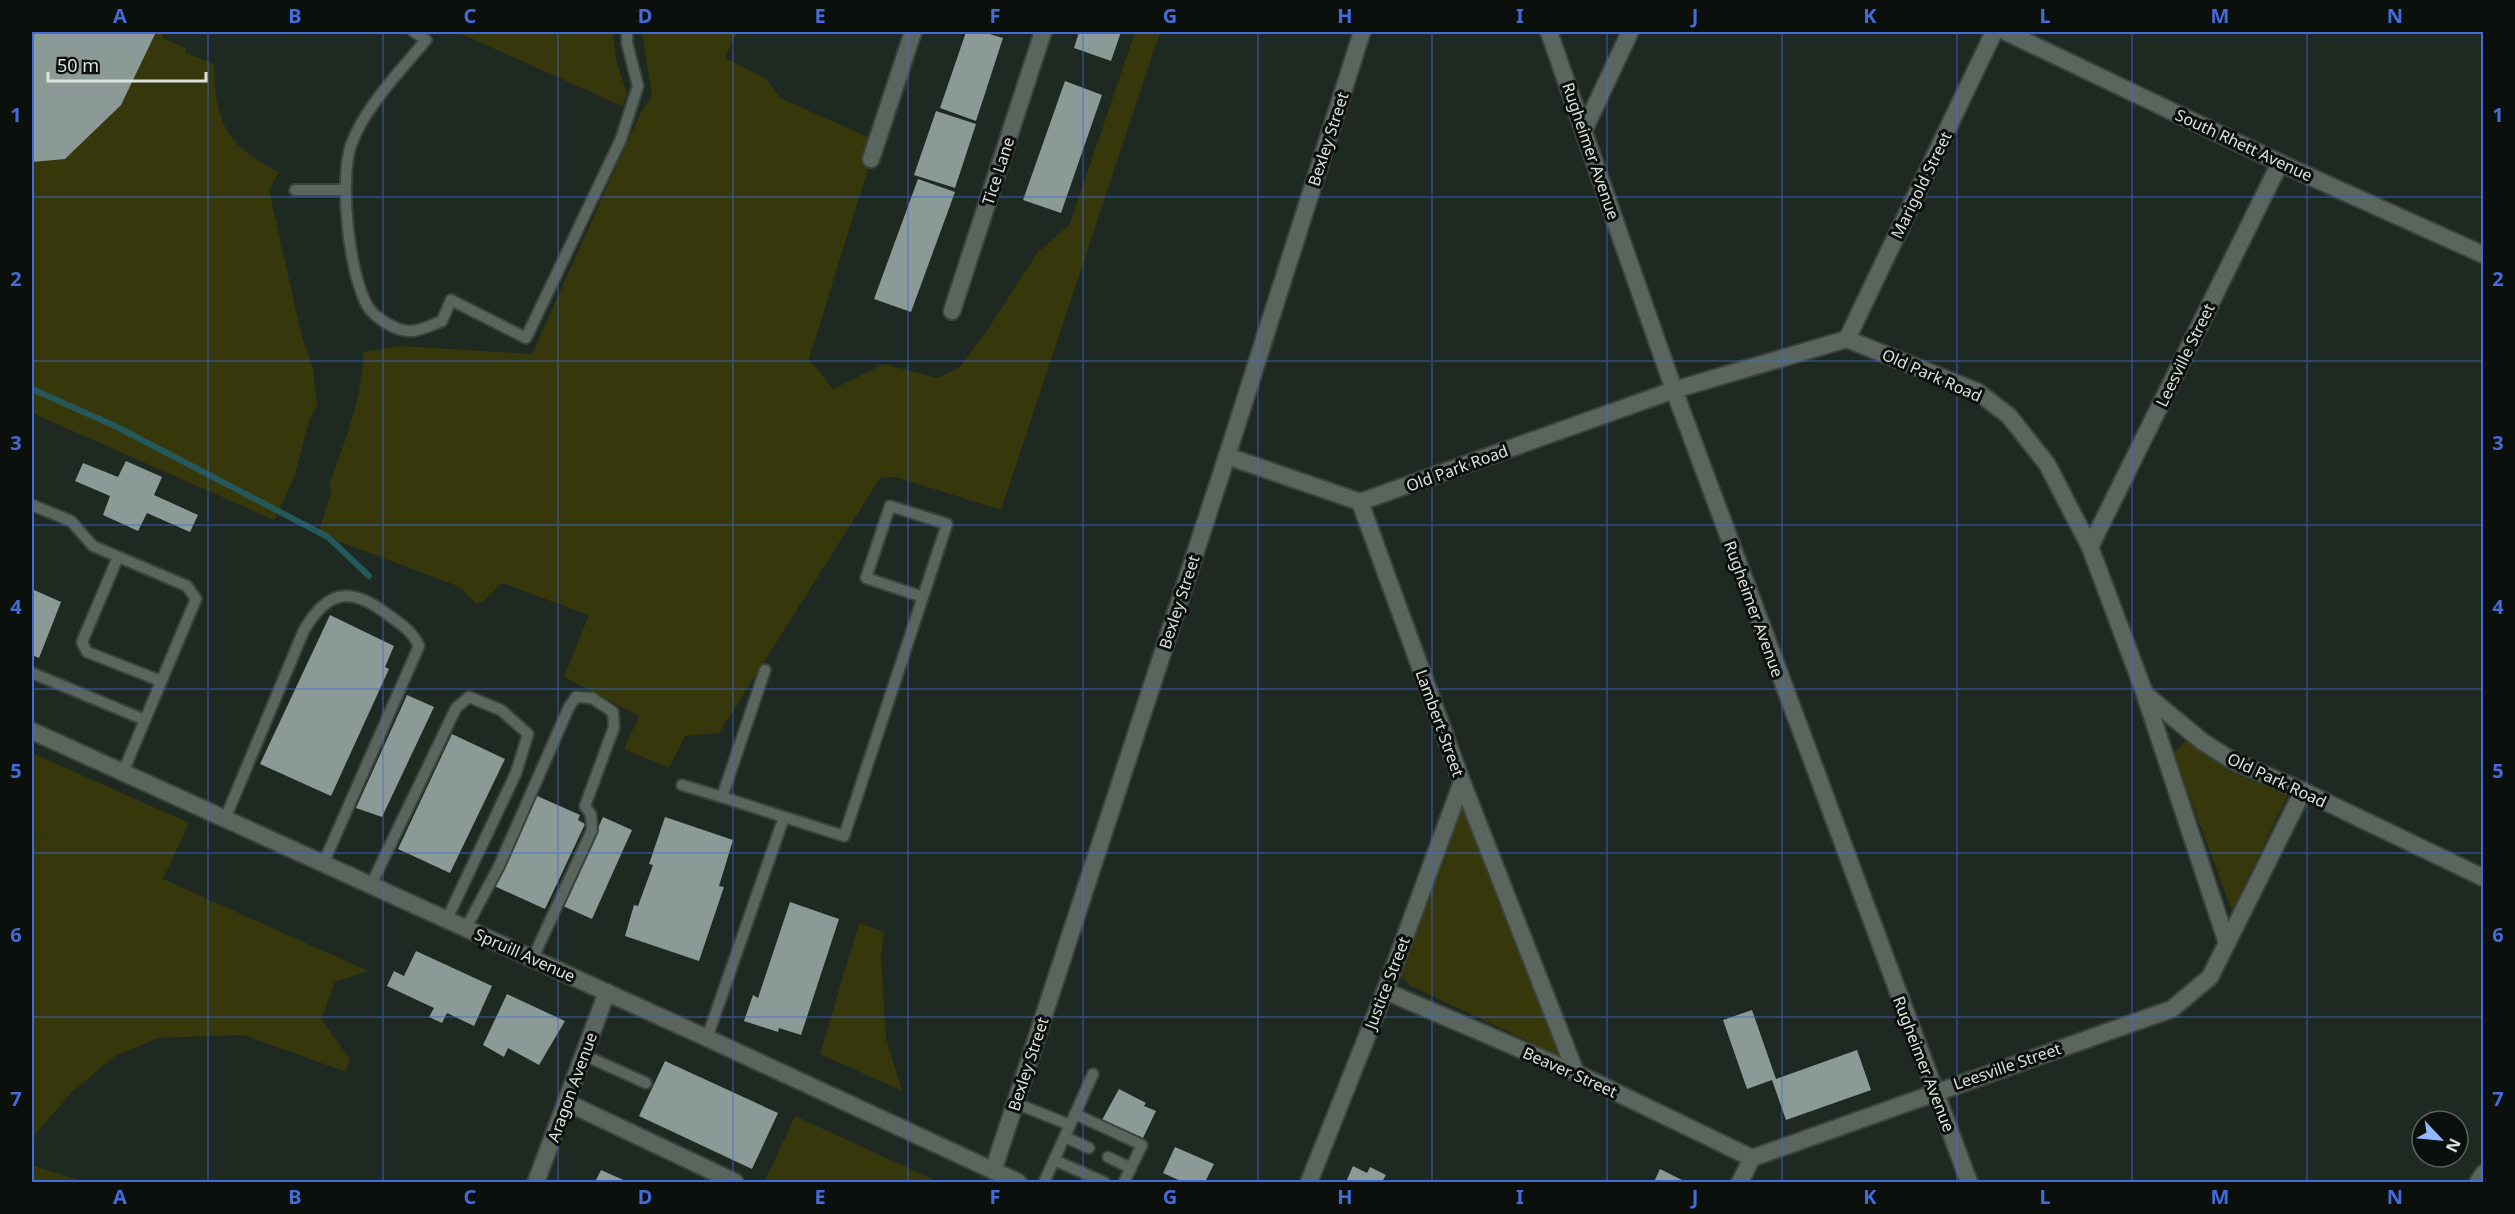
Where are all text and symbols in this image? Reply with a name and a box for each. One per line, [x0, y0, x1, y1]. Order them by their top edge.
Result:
text: A [113, 2, 127, 29]
text: B [288, 2, 302, 29]
text: C [464, 2, 477, 29]
text: D [638, 2, 652, 29]
text: E [814, 2, 826, 29]
text: F [990, 2, 1000, 29]
text: G [1163, 2, 1177, 29]
text: H [1337, 2, 1353, 29]
text: I [1516, 2, 1524, 29]
text: J [1690, 2, 1698, 29]
text: K [1863, 2, 1877, 29]
text: L [2039, 2, 2051, 29]
text: M [2211, 2, 2229, 29]
text: N [2387, 2, 2403, 29]
scale bar [48, 45, 206, 83]
text: 50 m [57, 53, 99, 77]
street label: Rugheimer Avenue [1557, 80, 1625, 222]
street label: Bexley Street [1302, 89, 1354, 189]
text: 1 [10, 101, 22, 128]
text: 1 [2492, 101, 2504, 128]
street label: South Rhett Avenue [2172, 104, 2316, 186]
street label: Marigold Street [1886, 128, 1957, 242]
street label: Tice Lane [977, 134, 1019, 208]
text: 2 [10, 265, 22, 292]
text: 2 [2492, 265, 2504, 292]
street label: Leesville Street [2150, 299, 2220, 410]
street label: Old Park Road [1879, 343, 1985, 407]
text: 3 [10, 429, 22, 456]
text: 3 [2492, 429, 2504, 456]
street label: Old Park Road [1403, 439, 1511, 497]
street label: Rugheimer Avenue [1719, 538, 1789, 680]
street label: Bexley Street [1153, 552, 1205, 652]
text: 4 [10, 593, 22, 620]
text: 4 [2492, 593, 2504, 620]
street label: Lambert Street [1410, 666, 1470, 780]
street label: Old Park Road [2224, 747, 2330, 813]
text: 5 [10, 757, 22, 784]
text: 5 [2492, 757, 2504, 784]
text: 6 [10, 921, 22, 948]
text: 6 [2492, 921, 2504, 948]
street label: Spruill Avenue [471, 923, 579, 987]
street label: Justice Street [1359, 933, 1415, 1034]
street label: Rugheimer Avenue [1888, 993, 1960, 1135]
street label: Bexley Street [1002, 1014, 1054, 1114]
street label: Aragon Avenue [542, 1029, 602, 1145]
street label: Leesville Street [1950, 1037, 2064, 1095]
street label: Beaver Street [1519, 1041, 1621, 1103]
text: 7 [10, 1085, 22, 1112]
text: 7 [2492, 1085, 2504, 1112]
north arrow [2410, 1109, 2470, 1169]
text: N [2441, 1135, 2466, 1156]
text: A [113, 1183, 127, 1210]
text: B [288, 1183, 302, 1210]
text: C [464, 1183, 477, 1210]
text: D [638, 1183, 652, 1210]
text: E [814, 1183, 826, 1210]
text: F [990, 1183, 1000, 1210]
text: G [1163, 1183, 1177, 1210]
text: H [1337, 1183, 1353, 1210]
text: I [1516, 1183, 1524, 1210]
text: J [1690, 1183, 1698, 1210]
text: K [1863, 1183, 1877, 1210]
text: L [2039, 1183, 2051, 1210]
text: M [2211, 1183, 2229, 1210]
text: N [2387, 1183, 2403, 1210]

